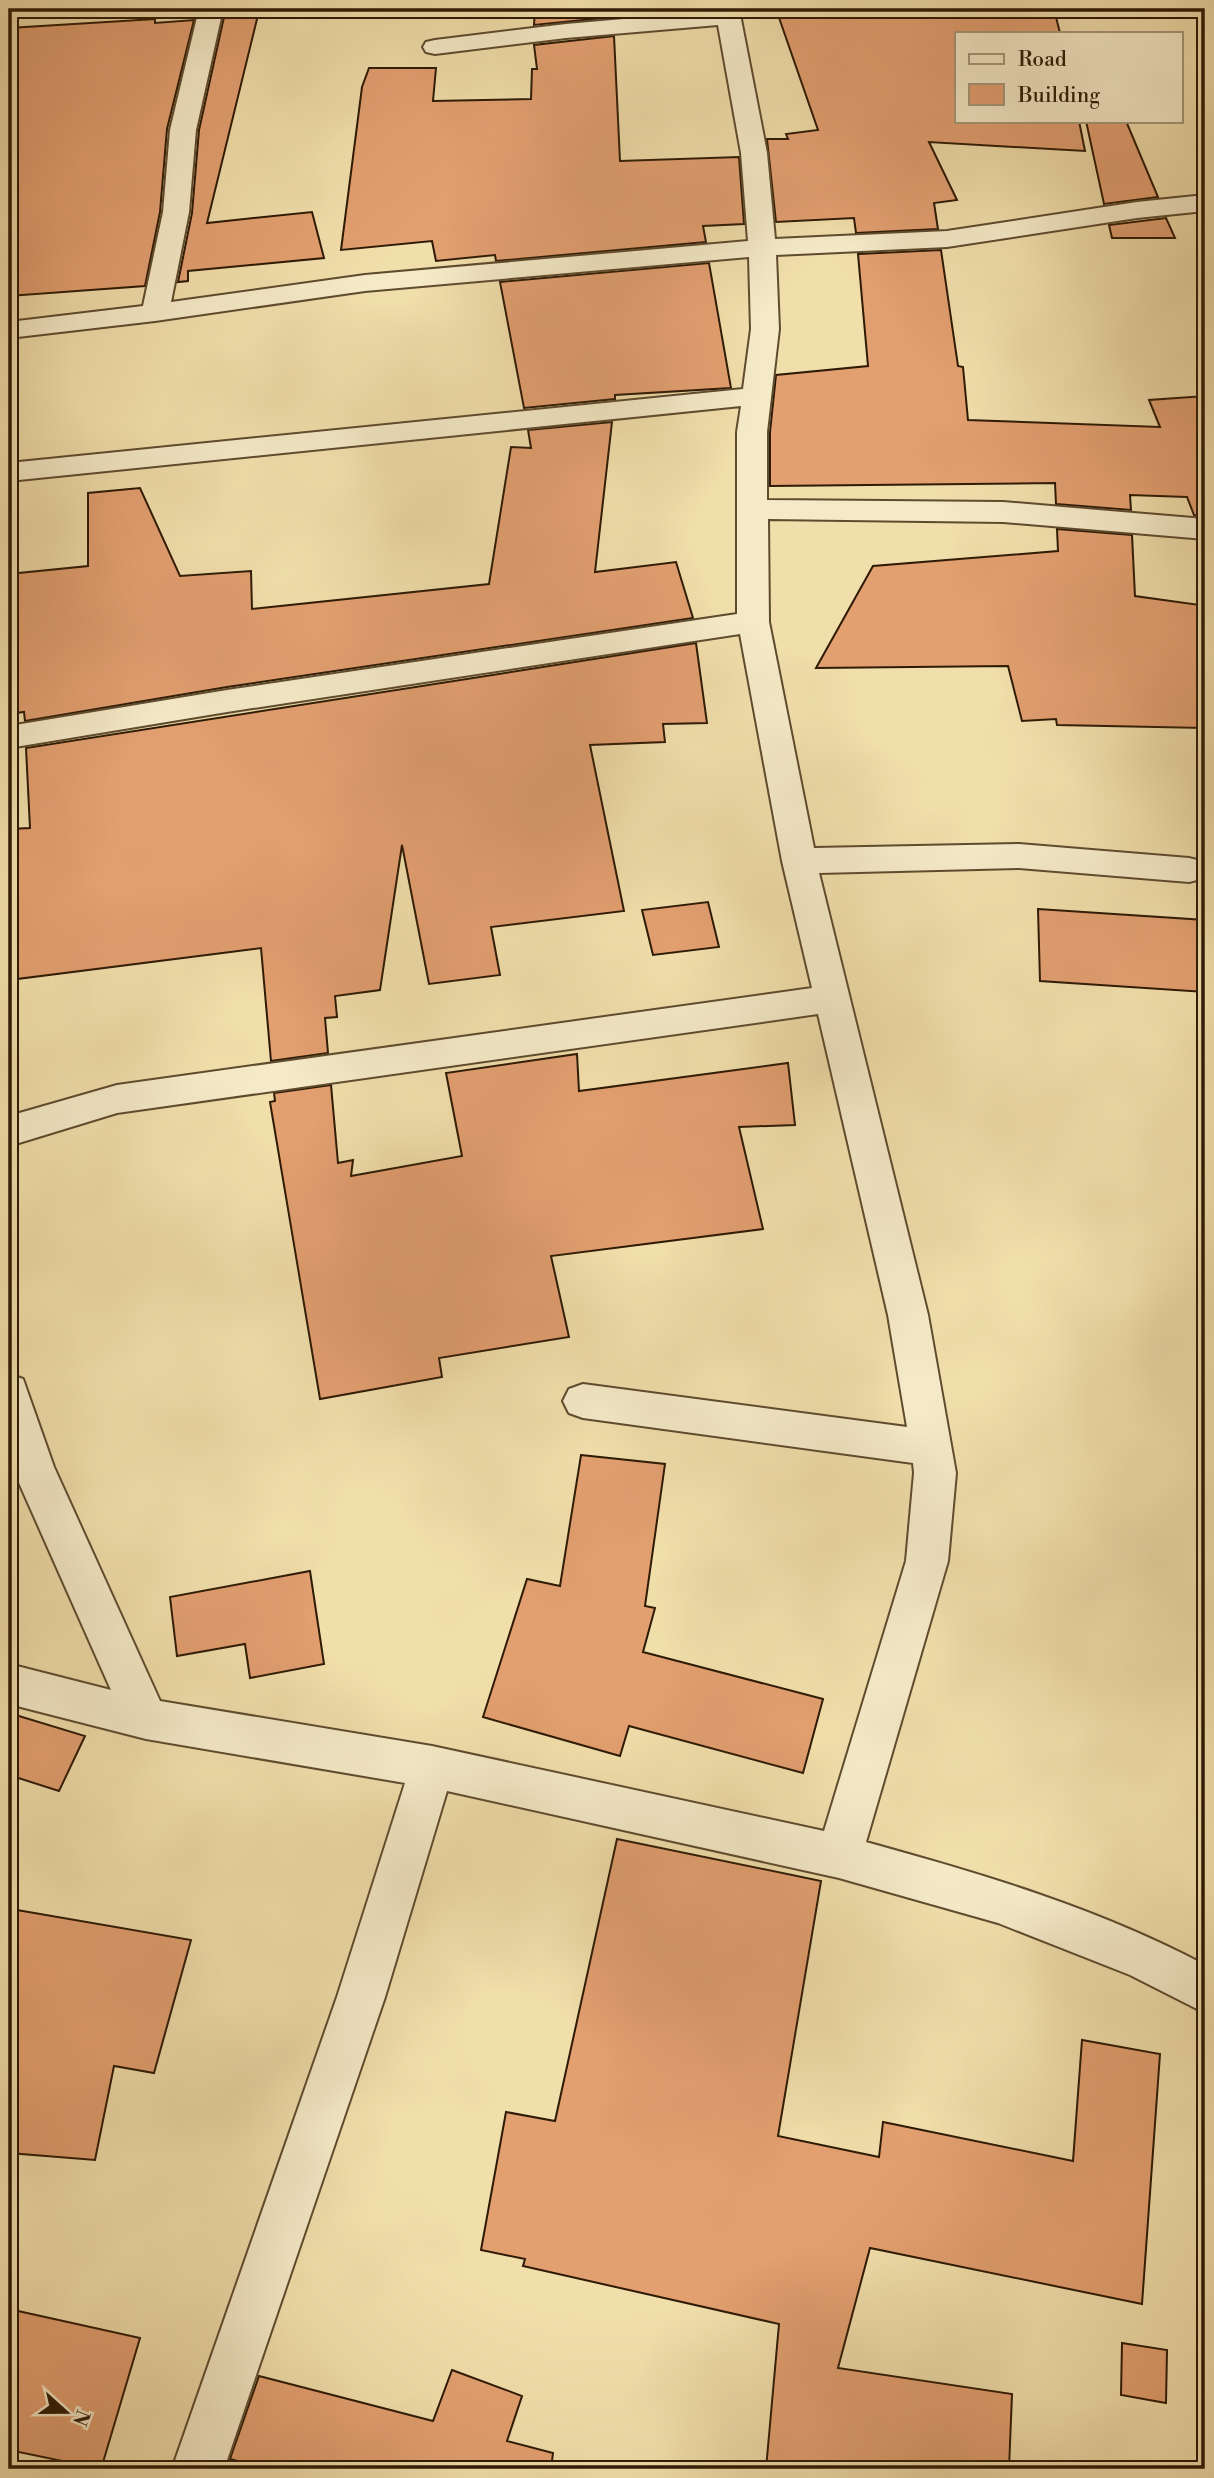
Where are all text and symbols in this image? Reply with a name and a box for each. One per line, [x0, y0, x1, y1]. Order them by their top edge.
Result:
legend [955, 32, 1182, 122]
text: Road [1018, 47, 1067, 73]
text: Building [1017, 83, 1100, 109]
north arrow [32, 2376, 102, 2446]
text: N [67, 2406, 95, 2429]

